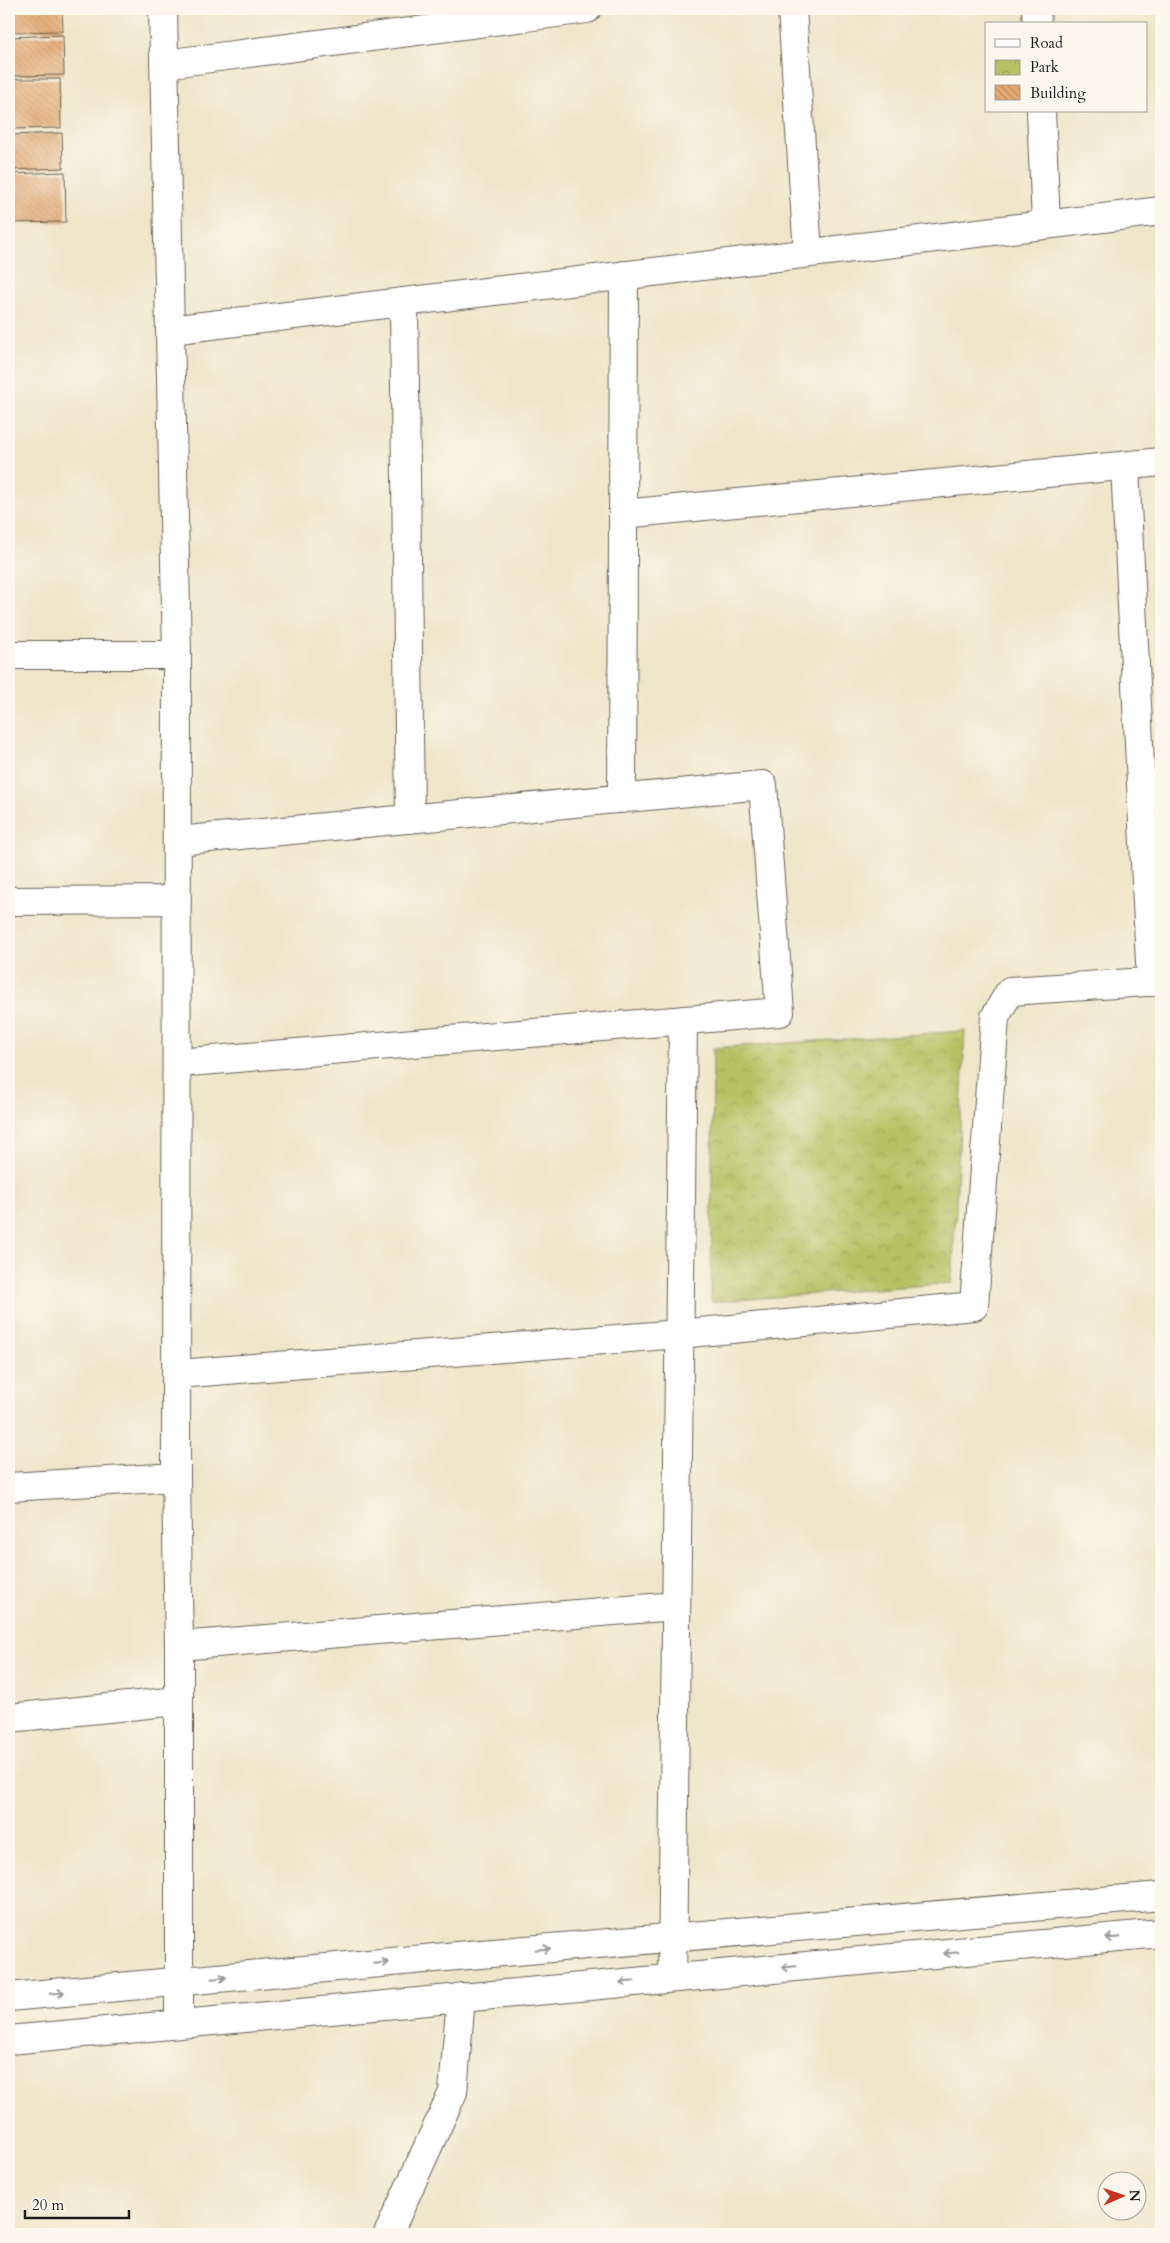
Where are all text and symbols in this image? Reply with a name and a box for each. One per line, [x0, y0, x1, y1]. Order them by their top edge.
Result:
legend [985, 22, 1148, 112]
text: Road [1030, 33, 1063, 53]
text: Park [1030, 57, 1059, 77]
text: Building [1030, 83, 1086, 103]
one-way arrow [1105, 1933, 1121, 1943]
one-way arrow [535, 1944, 551, 1953]
one-way arrow [943, 1948, 959, 1957]
one-way arrow [373, 1958, 389, 1968]
one-way arrow [781, 1963, 797, 1972]
one-way arrow [211, 1973, 227, 1983]
one-way arrow [620, 1978, 636, 1987]
one-way arrow [49, 1988, 65, 1998]
north arrow [1098, 2170, 1148, 2220]
scale bar [25, 2188, 129, 2220]
text: N [1125, 2189, 1144, 2202]
text: 20 m [32, 2195, 64, 2215]

